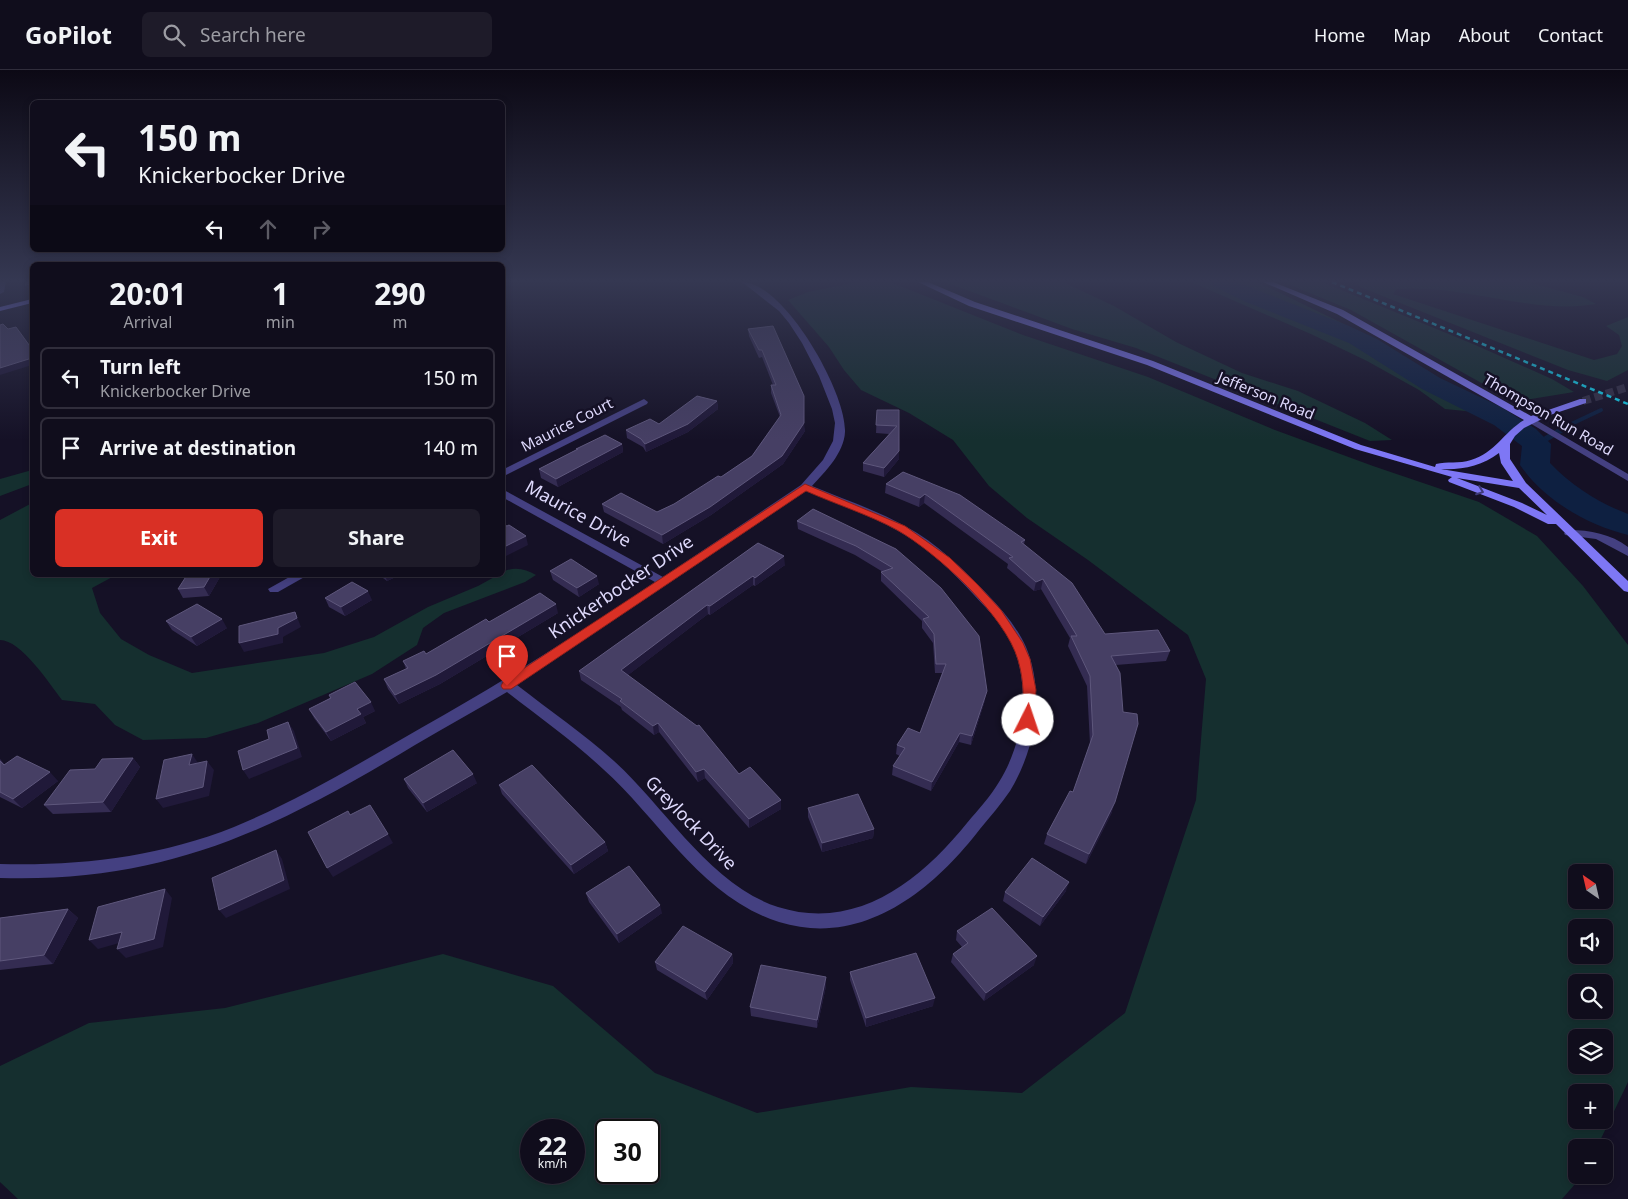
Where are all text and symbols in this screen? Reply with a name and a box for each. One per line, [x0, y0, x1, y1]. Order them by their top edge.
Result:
search box [142, 12, 492, 57]
text: GoPilot [25, 18, 112, 51]
icon: search [160, 21, 188, 49]
text: Search here [200, 22, 306, 48]
text: Home [1314, 23, 1365, 47]
text: Map [1393, 23, 1431, 47]
text: About [1459, 23, 1510, 47]
text: Contact [1538, 23, 1603, 47]
text: 150 m [138, 114, 241, 161]
icon: left [55, 120, 120, 185]
text: Knickerbocker Drive [138, 159, 345, 189]
icon: left [201, 215, 229, 243]
icon: ahead [254, 215, 282, 243]
icon: right [307, 215, 335, 243]
text: 20:01 [109, 273, 186, 314]
text: 1 [272, 273, 289, 314]
text: 290 [374, 273, 426, 314]
text: Arrival [123, 311, 172, 333]
text: min [266, 311, 295, 333]
text: m [392, 311, 407, 333]
text: Turn left [100, 354, 181, 380]
icon: left [57, 364, 85, 392]
text: 150 m [423, 365, 478, 391]
street label: Jefferson Road [1213, 366, 1318, 424]
street label: Thompson Run Road [1480, 369, 1617, 460]
text: Knickerbocker Drive [100, 380, 251, 402]
street label: Maurice Court [517, 392, 616, 456]
icon: arrive [57, 434, 85, 462]
text: Arrive at destination [100, 435, 296, 461]
text: 140 m [423, 435, 478, 461]
street label: Maurice Drive [521, 474, 636, 552]
one-way arrow [1475, 484, 1484, 495]
button: Exit [55, 509, 263, 567]
button: Share [273, 509, 480, 567]
street label: Knickerbocker Drive [543, 529, 698, 644]
pin [486, 635, 528, 686]
icon: arrive [493, 642, 521, 670]
position arrow [1001, 693, 1053, 745]
street label: Greylock Drive [641, 770, 743, 875]
north arrow [1568, 864, 1612, 909]
map controls [1568, 864, 1613, 1184]
button: sound [1568, 919, 1613, 964]
button: search [1568, 974, 1613, 1019]
button: layers [1568, 1029, 1613, 1074]
button: + [1568, 1084, 1613, 1129]
speed limit sign: 30 [595, 1119, 660, 1184]
text: 22 [538, 1128, 567, 1162]
button: − [1568, 1139, 1613, 1184]
text: km/h [538, 1155, 567, 1172]

